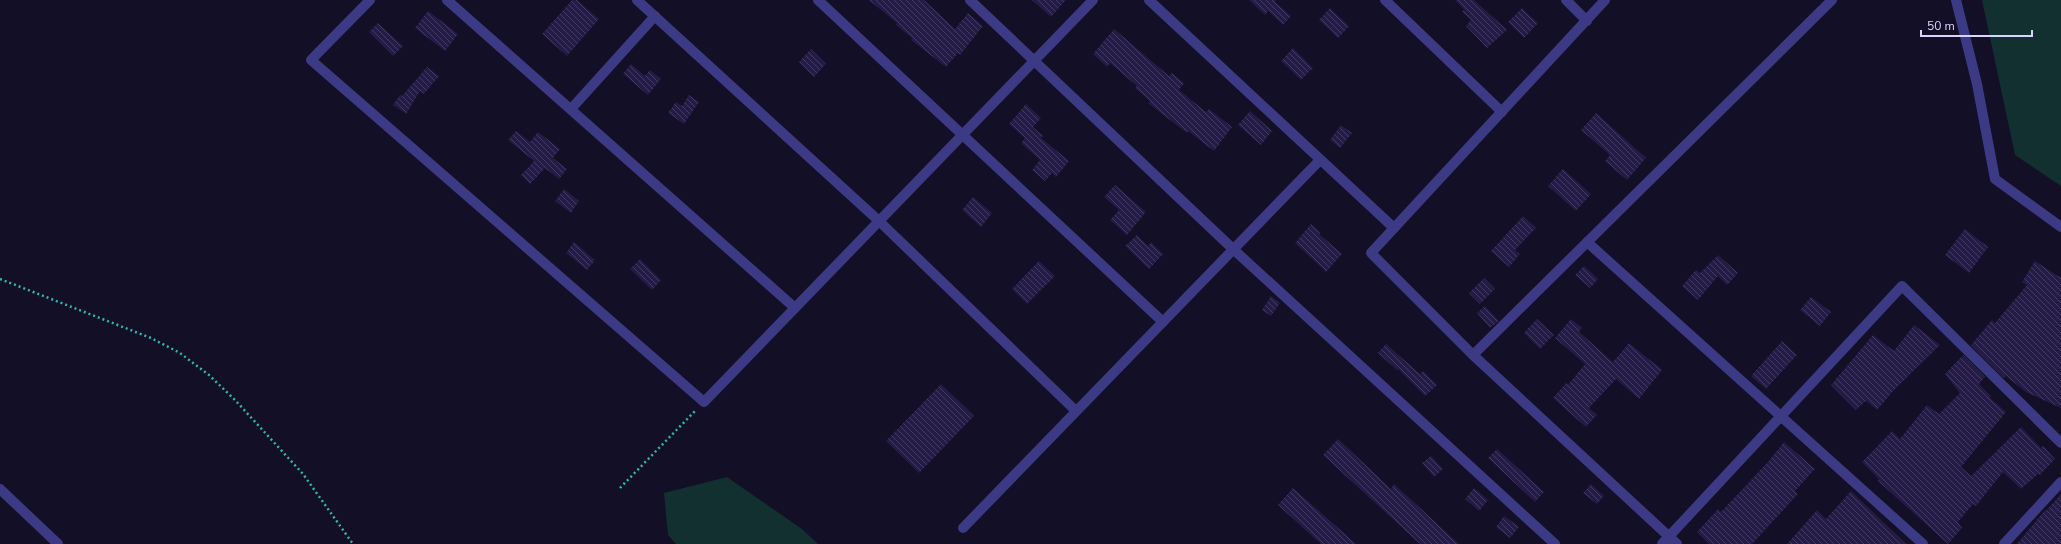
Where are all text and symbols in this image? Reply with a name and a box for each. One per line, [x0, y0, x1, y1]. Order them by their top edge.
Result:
scale bar [1921, 12, 2032, 38]
text: 50 m [1927, 18, 1955, 34]

